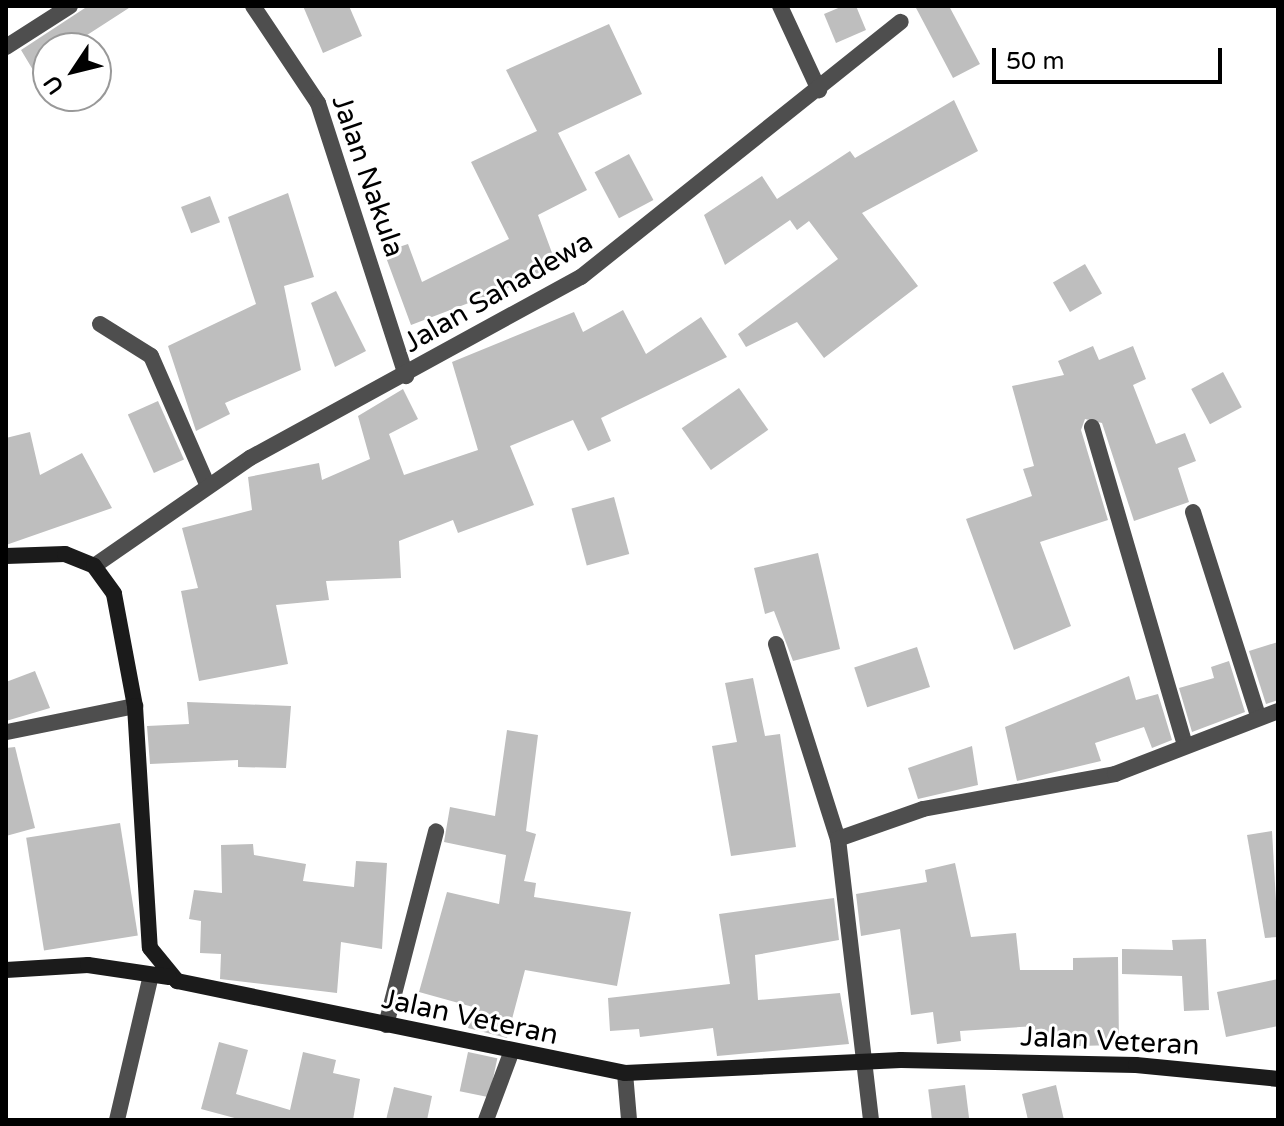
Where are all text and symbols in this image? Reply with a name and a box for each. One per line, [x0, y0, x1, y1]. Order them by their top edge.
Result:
north arrow [32, 32, 112, 112]
scale bar [996, 32, 1226, 82]
text: 50 m [1006, 47, 1064, 76]
text: U [39, 70, 69, 99]
street label: Jalan Nakula [325, 91, 411, 261]
street label: Jalan Sahadewa [397, 224, 599, 360]
street label: Jalan Veteran [379, 982, 561, 1052]
street label: Jalan Veteran [1020, 1020, 1200, 1062]

